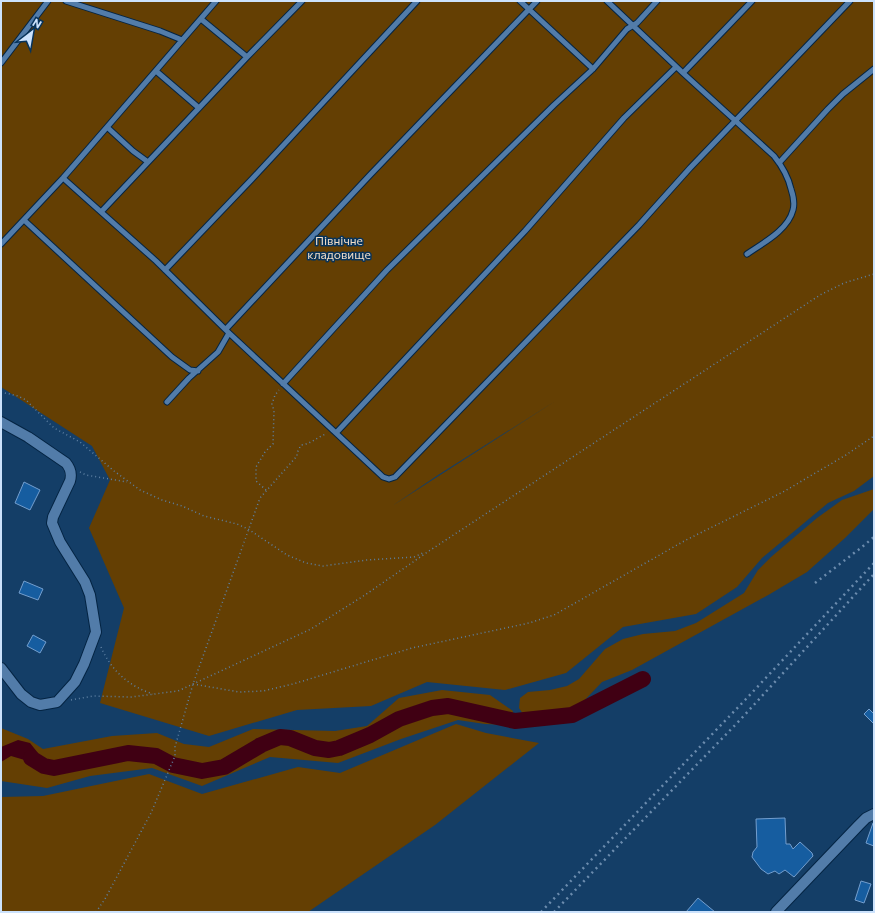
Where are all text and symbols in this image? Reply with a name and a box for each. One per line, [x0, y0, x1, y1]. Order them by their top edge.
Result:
north arrow [12, 12, 52, 52]
text: N [31, 15, 44, 31]
park label: Північне кладовище [307, 233, 371, 261]

